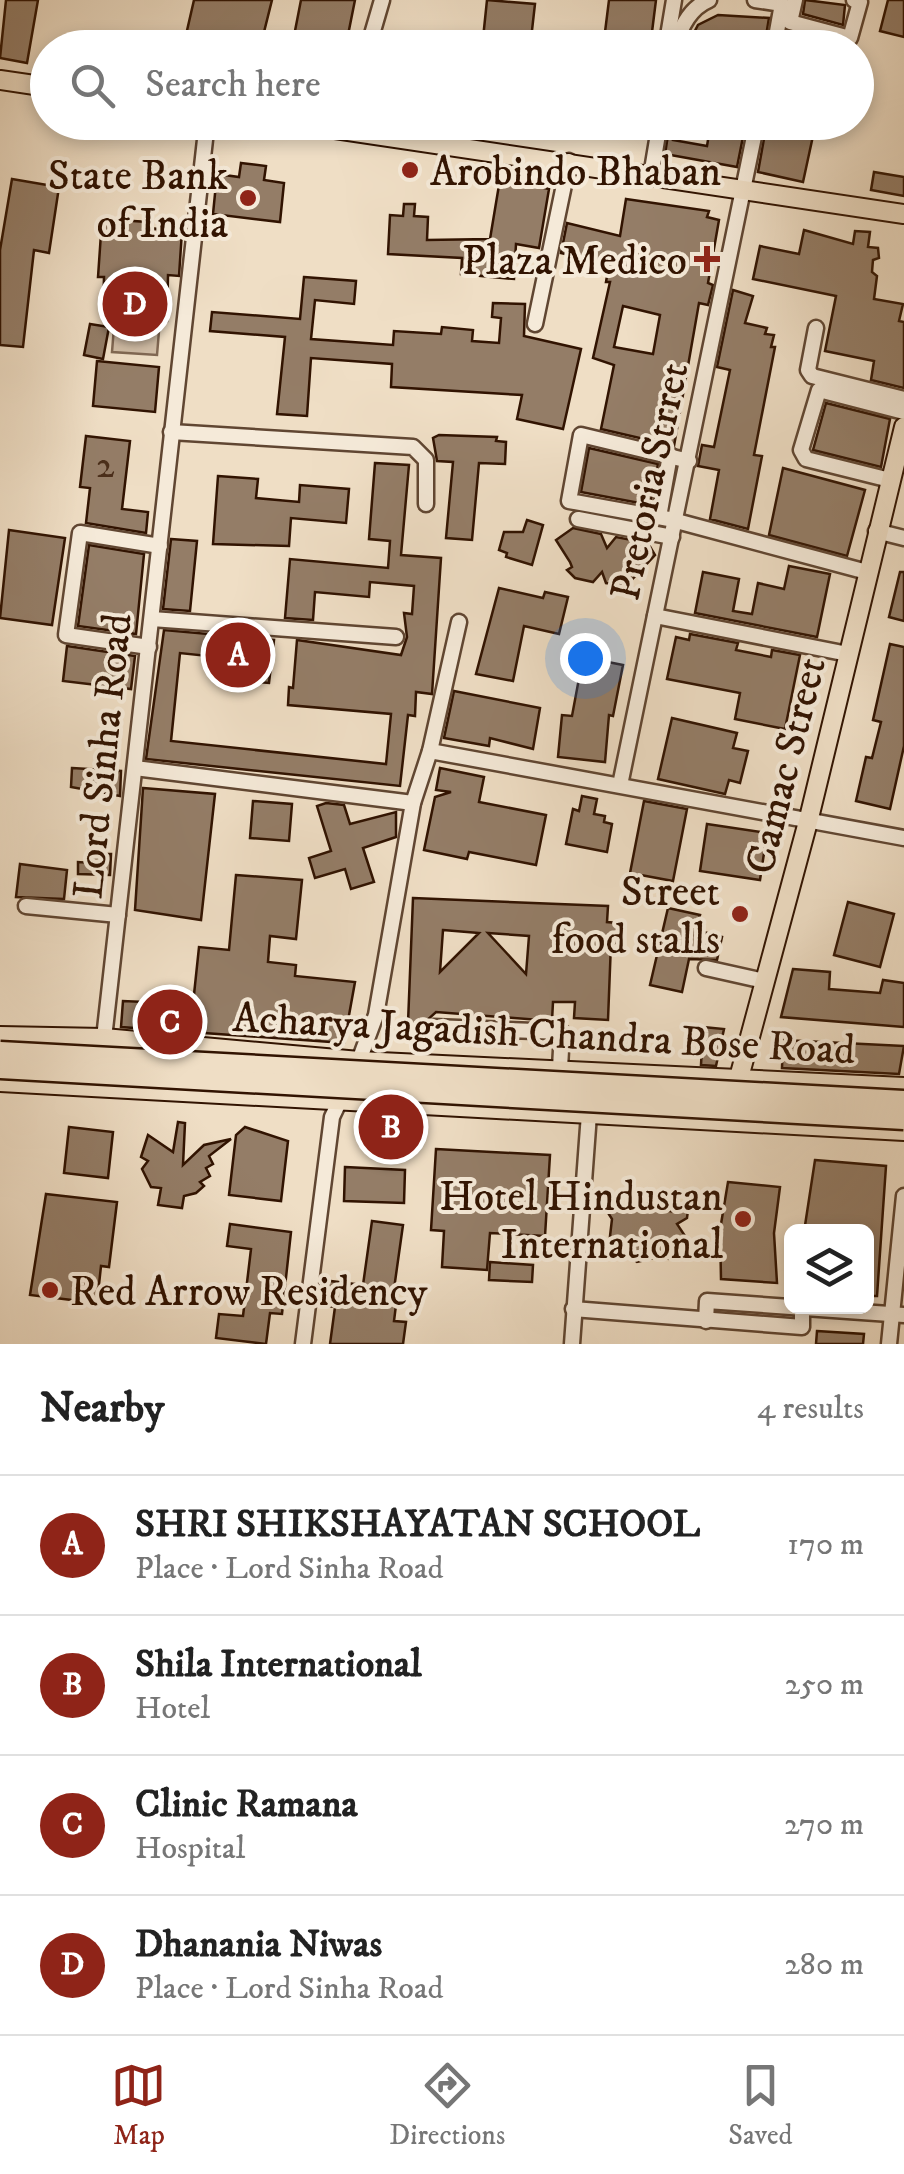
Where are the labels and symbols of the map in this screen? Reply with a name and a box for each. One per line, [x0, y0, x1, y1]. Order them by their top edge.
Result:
place label: Arobindo Bhaban [430, 147, 721, 199]
place label: State Bank of India [48, 151, 228, 251]
marker: Arobindo Bhaban [399, 159, 421, 181]
marker: State Bank of India [237, 187, 259, 209]
place label: Plaza Medico [462, 236, 687, 288]
marker: Plaza Medico [696, 248, 718, 270]
pin: D [102, 266, 168, 342]
street label: Pretoria Strret [600, 358, 702, 605]
house number: 2 [96, 442, 115, 490]
street label: Lord Sinha Road [63, 611, 145, 902]
pin: A [206, 618, 270, 692]
your location [560, 633, 611, 684]
street label: Camac Street [735, 652, 839, 880]
place label: Street food stalls [551, 867, 720, 967]
marker: Street food stalls [729, 903, 751, 925]
pin: C [138, 984, 202, 1060]
street label: Acharya Jagadish Chandra Bose Road [231, 993, 857, 1077]
pin: B [358, 1090, 424, 1164]
place label: Hotel Hindustan International [439, 1172, 723, 1272]
marker: Hotel Hindustan International [732, 1208, 754, 1230]
place label: Red Arrow Residency [70, 1267, 428, 1319]
marker: Red Arrow Residency [39, 1279, 61, 1301]

